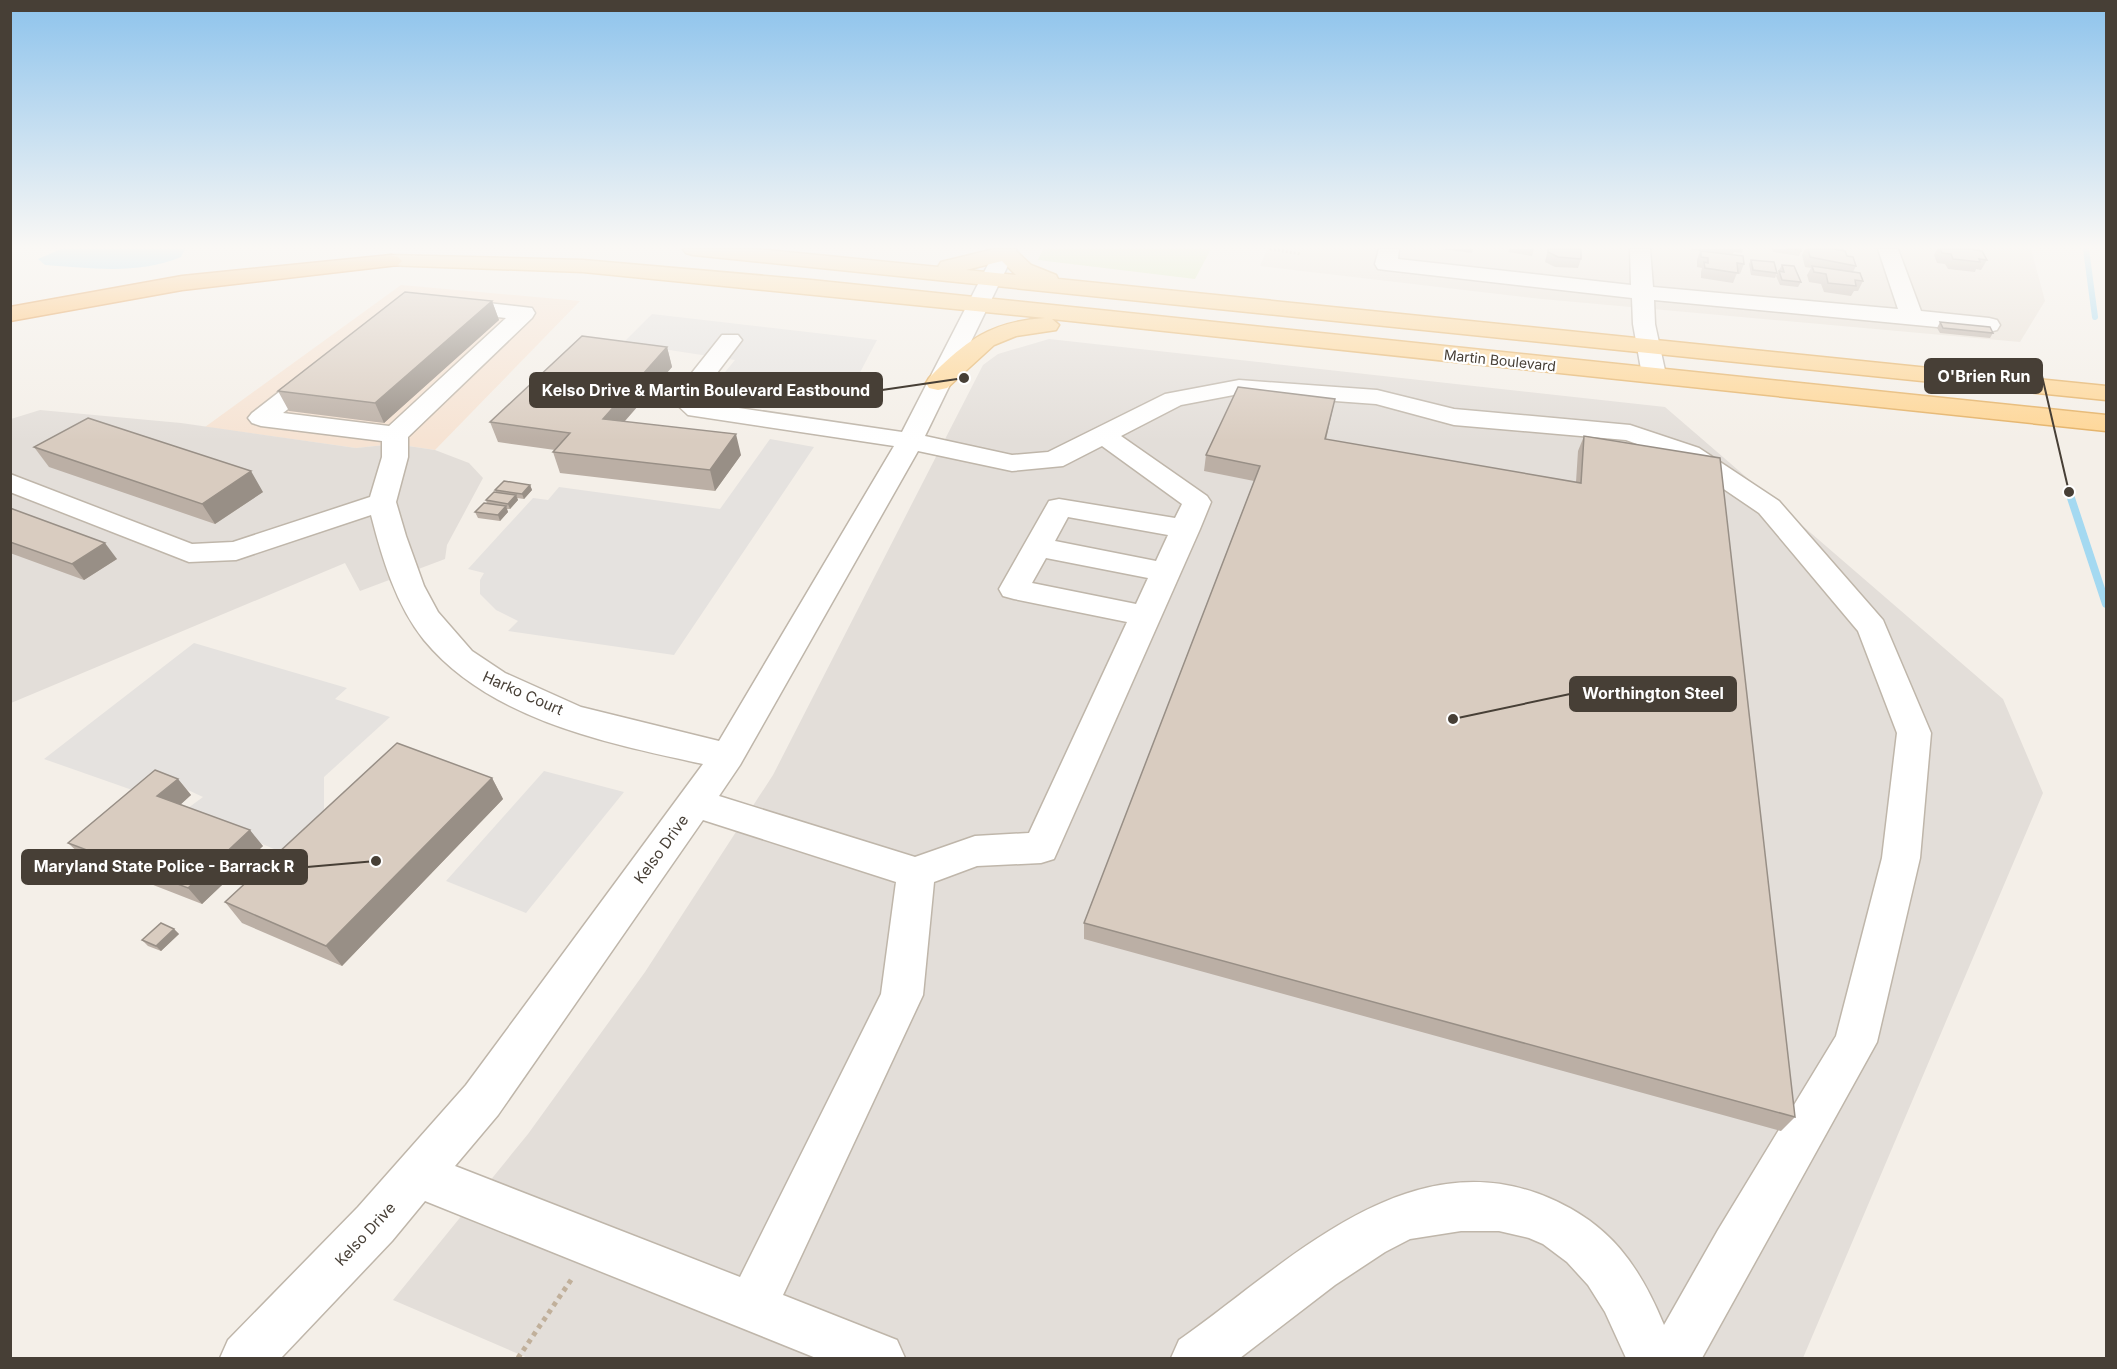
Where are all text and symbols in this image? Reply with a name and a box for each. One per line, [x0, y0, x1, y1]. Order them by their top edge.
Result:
street label: Martin Boulevard [1443, 346, 1557, 374]
callout: O'Brien Run [1925, 359, 2042, 393]
text: O'Brien Run [1937, 366, 2031, 386]
callout: Kelso Drive & Martin Boulevard Eastbound [530, 373, 882, 407]
text: Kelso Drive & Martin Boulevard Eastbound [542, 380, 870, 400]
street label: Harko Court [480, 667, 566, 719]
callout: Worthington Steel [1570, 677, 1736, 711]
text: Worthington Steel [1582, 683, 1724, 703]
street label: Kelso Drive [630, 811, 692, 887]
callout: Maryland State Police - Barrack R [22, 850, 307, 884]
text: Maryland State Police - Barrack R [34, 856, 295, 876]
street label: Kelso Drive [331, 1198, 399, 1270]

